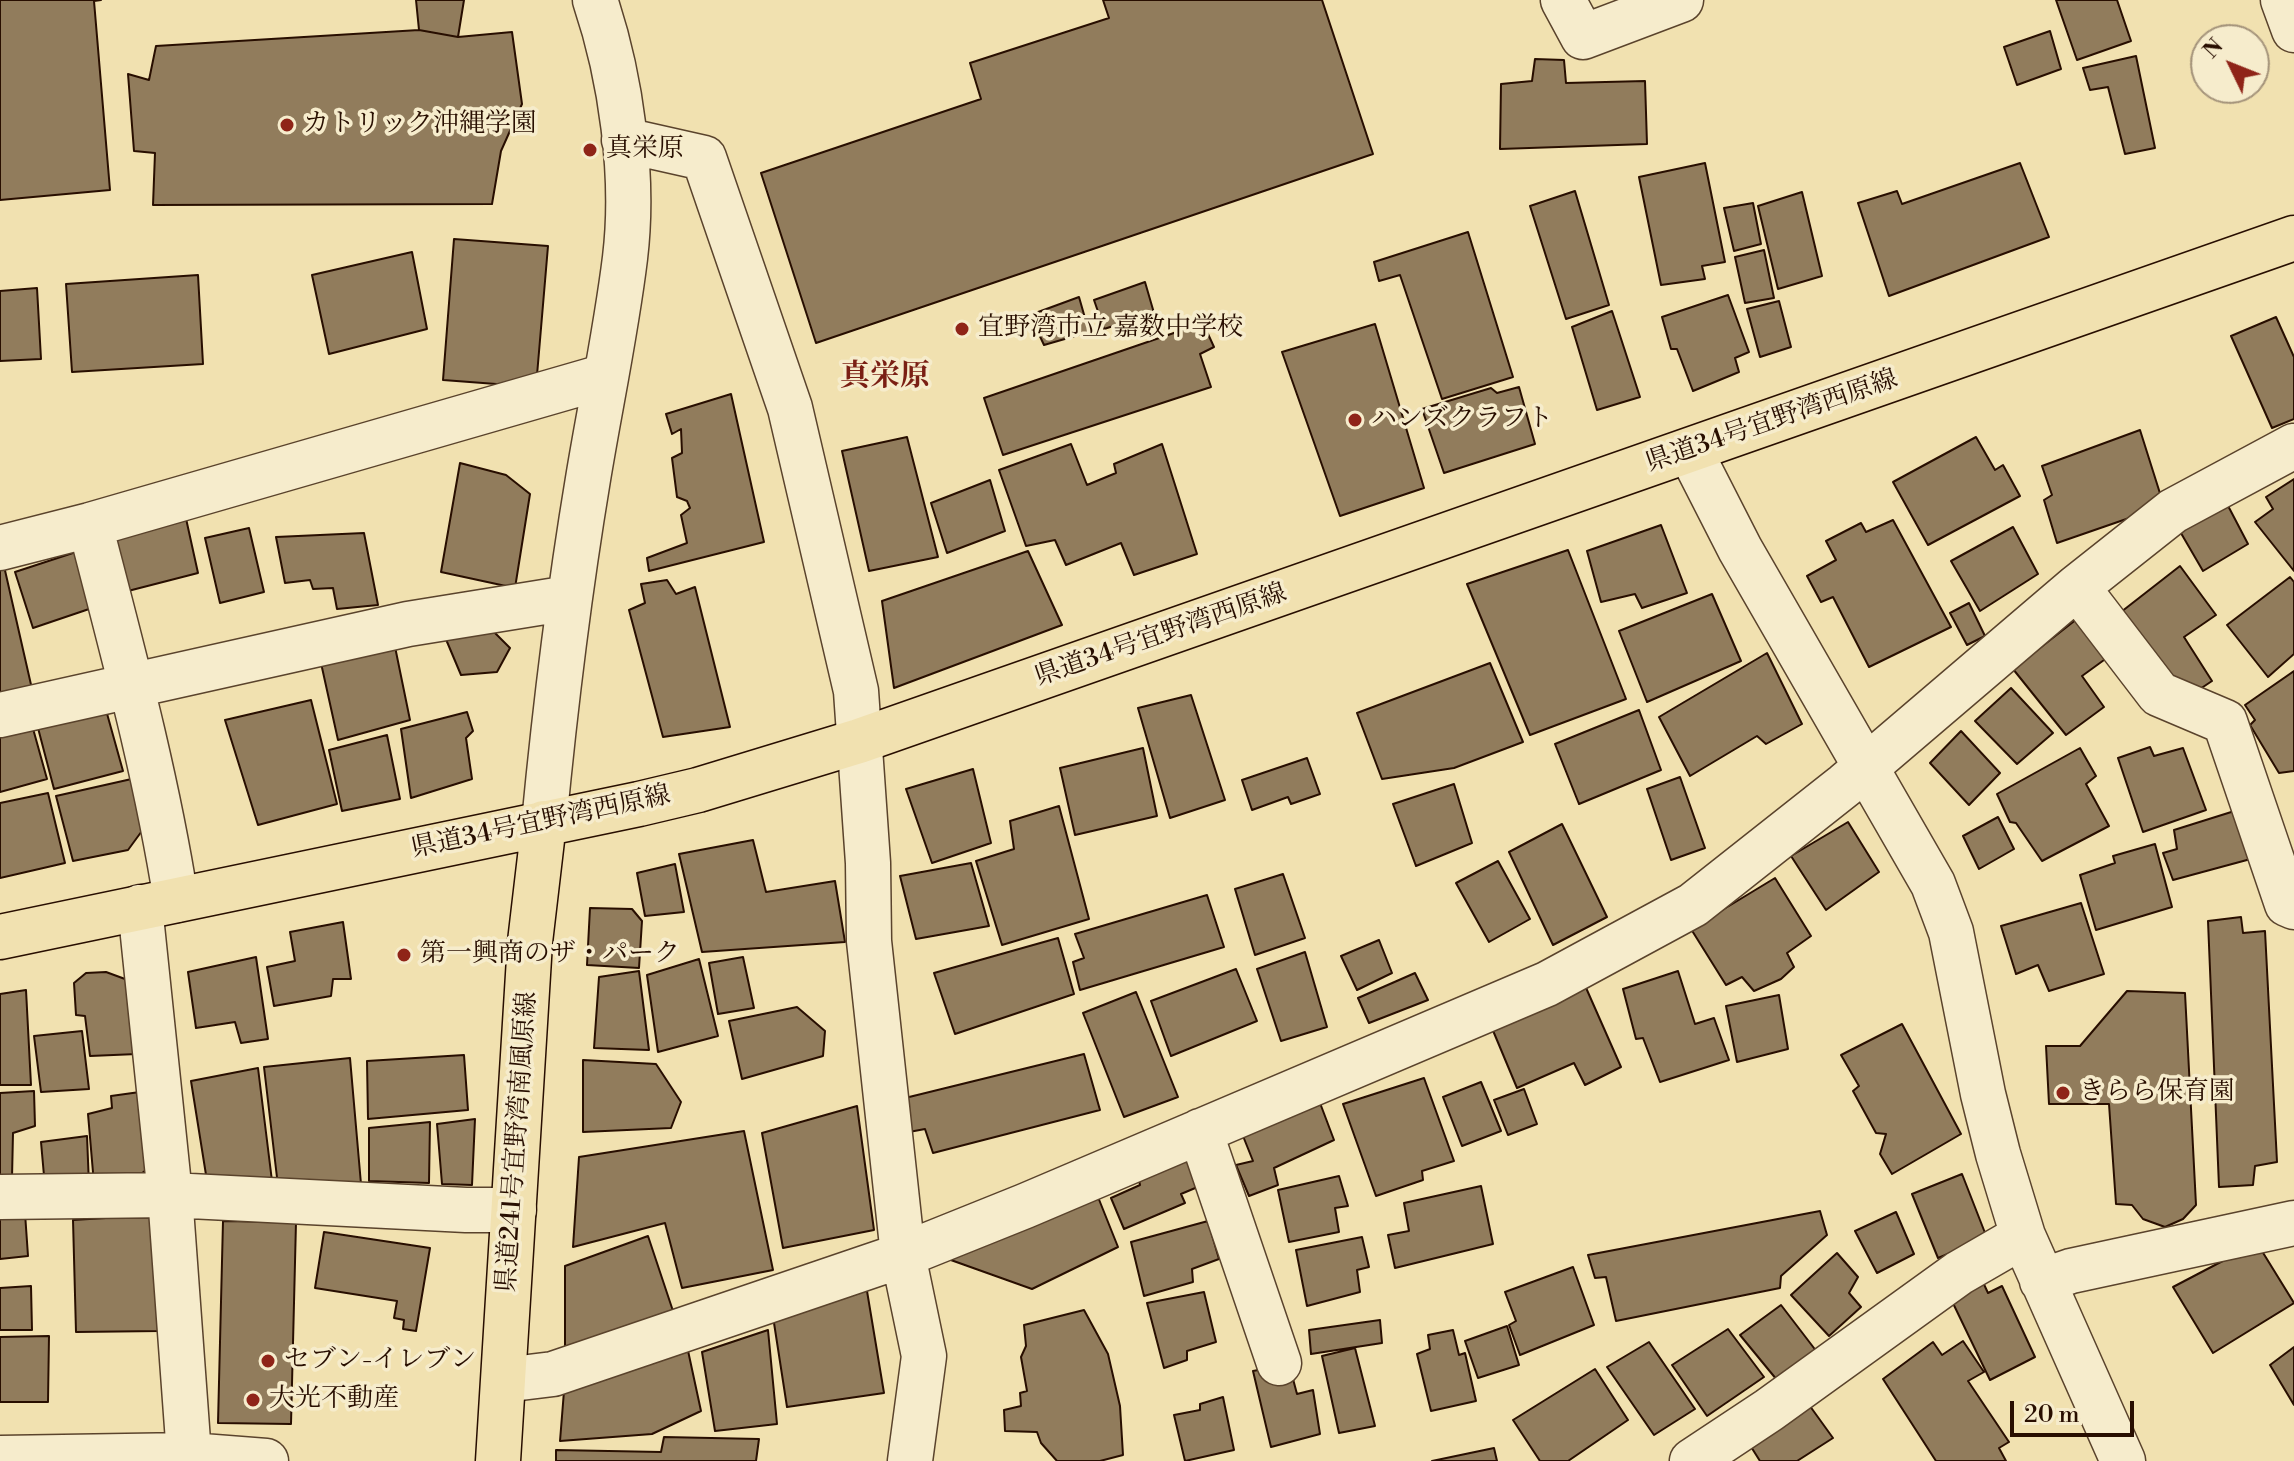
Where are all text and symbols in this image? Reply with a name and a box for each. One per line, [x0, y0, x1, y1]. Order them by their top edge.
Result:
north arrow [2190, 24, 2270, 104]
text: N [2198, 33, 2229, 64]
place label: カトリック沖縄学園 [303, 109, 537, 141]
marker: カトリック沖縄学園 [278, 116, 296, 134]
place label: 真栄原 [606, 134, 684, 166]
marker: 真栄原 [581, 141, 599, 159]
place label: 宜野湾市立 嘉数中学校 [978, 313, 1243, 345]
marker: 宜野湾市立 嘉数中学校 [953, 320, 971, 338]
district label: 真栄原 [840, 360, 930, 396]
street label: 県道34号宜野湾西原線 [1642, 364, 1902, 480]
place label: ハンズクラフト [1371, 404, 1553, 436]
marker: ハンズクラフト [1346, 411, 1364, 429]
street label: 県道34号宜野湾西原線 [1031, 578, 1291, 694]
street label: 県道34号宜野湾西原線 [409, 780, 673, 866]
place label: 第一興商のザ・パーク [420, 939, 680, 971]
marker: 第一興商のザ・パーク [395, 946, 413, 964]
street label: 県道241号宜野湾南風原線 [492, 990, 544, 1294]
place label: きらら保育園 [2079, 1077, 2235, 1109]
marker: きらら保育園 [2054, 1084, 2072, 1102]
place label: セブン-イレブン [284, 1345, 476, 1377]
marker: セブン-イレブン [259, 1352, 277, 1370]
place label: 大光不動産 [269, 1384, 399, 1416]
scale bar [2014, 1385, 2138, 1435]
marker: 大光不動産 [244, 1391, 262, 1409]
text: 20 m [2024, 1400, 2080, 1430]

